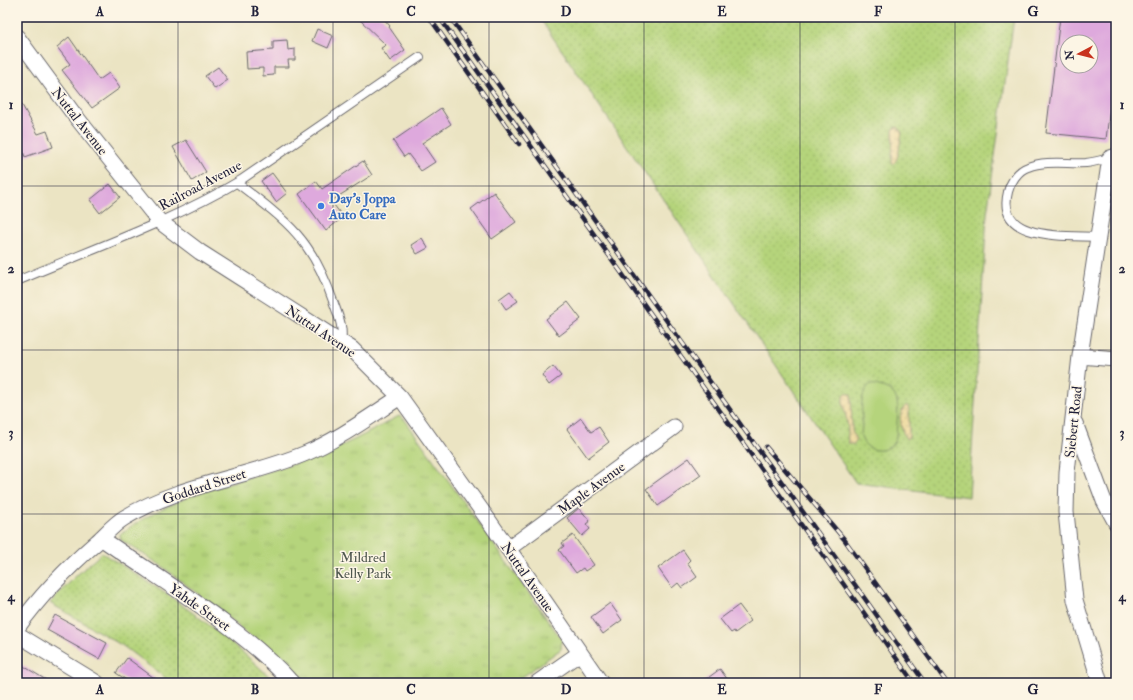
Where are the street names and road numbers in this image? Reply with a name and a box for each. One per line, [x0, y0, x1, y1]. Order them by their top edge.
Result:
street label: Nuttal Avenue [48, 84, 111, 159]
street label: Railroad Avenue [156, 156, 245, 214]
street label: Nuttal Avenue [282, 302, 359, 361]
street label: Siebert Road [1061, 385, 1086, 459]
street label: Maple Avenue [554, 458, 629, 519]
street label: Goddard Street [160, 465, 248, 508]
street label: Nuttal Avenue [497, 539, 558, 616]
street label: Yahde Street [166, 580, 234, 635]

